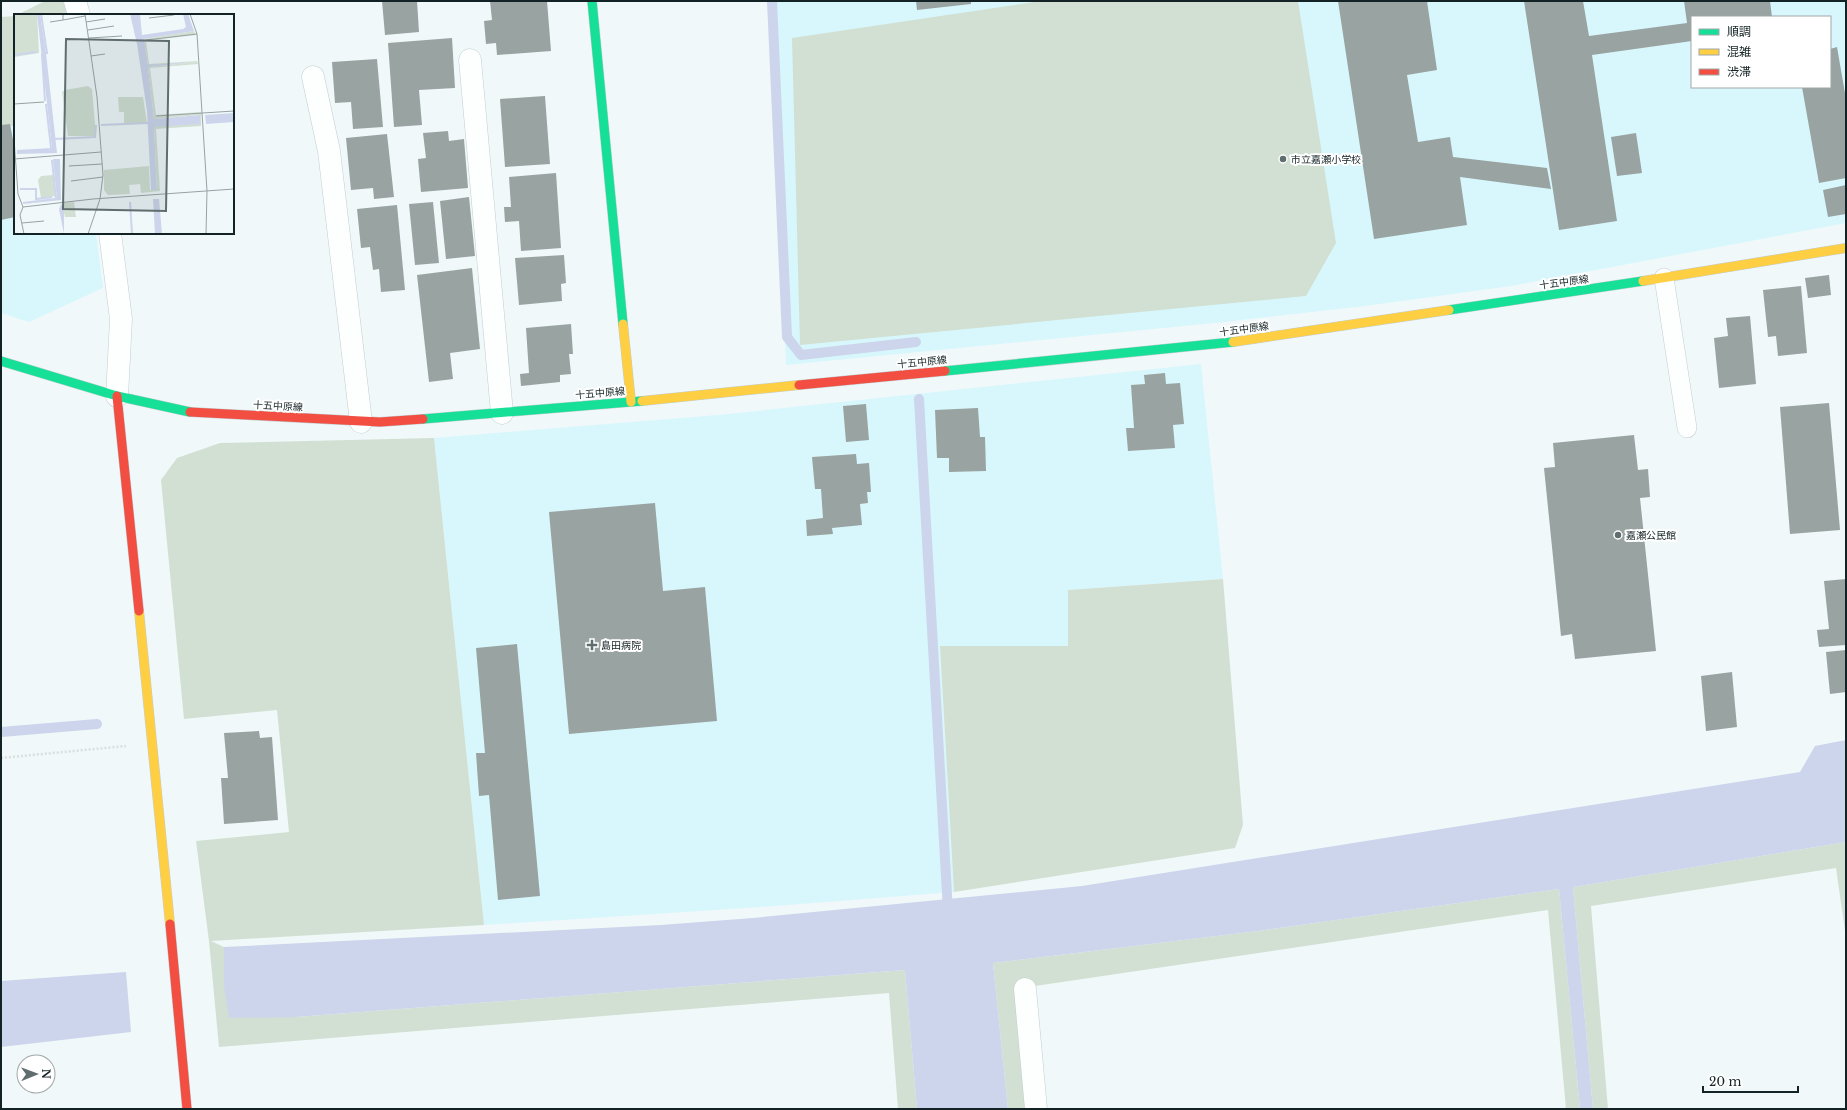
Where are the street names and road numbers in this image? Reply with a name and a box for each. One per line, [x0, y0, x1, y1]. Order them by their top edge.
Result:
street label: 十五中原線 [1538, 272, 1590, 292]
street label: 十五中原線 [1218, 319, 1270, 339]
street label: 十五中原線 [896, 353, 948, 371]
street label: 十五中原線 [575, 384, 625, 402]
street label: 十五中原線 [253, 398, 303, 414]

